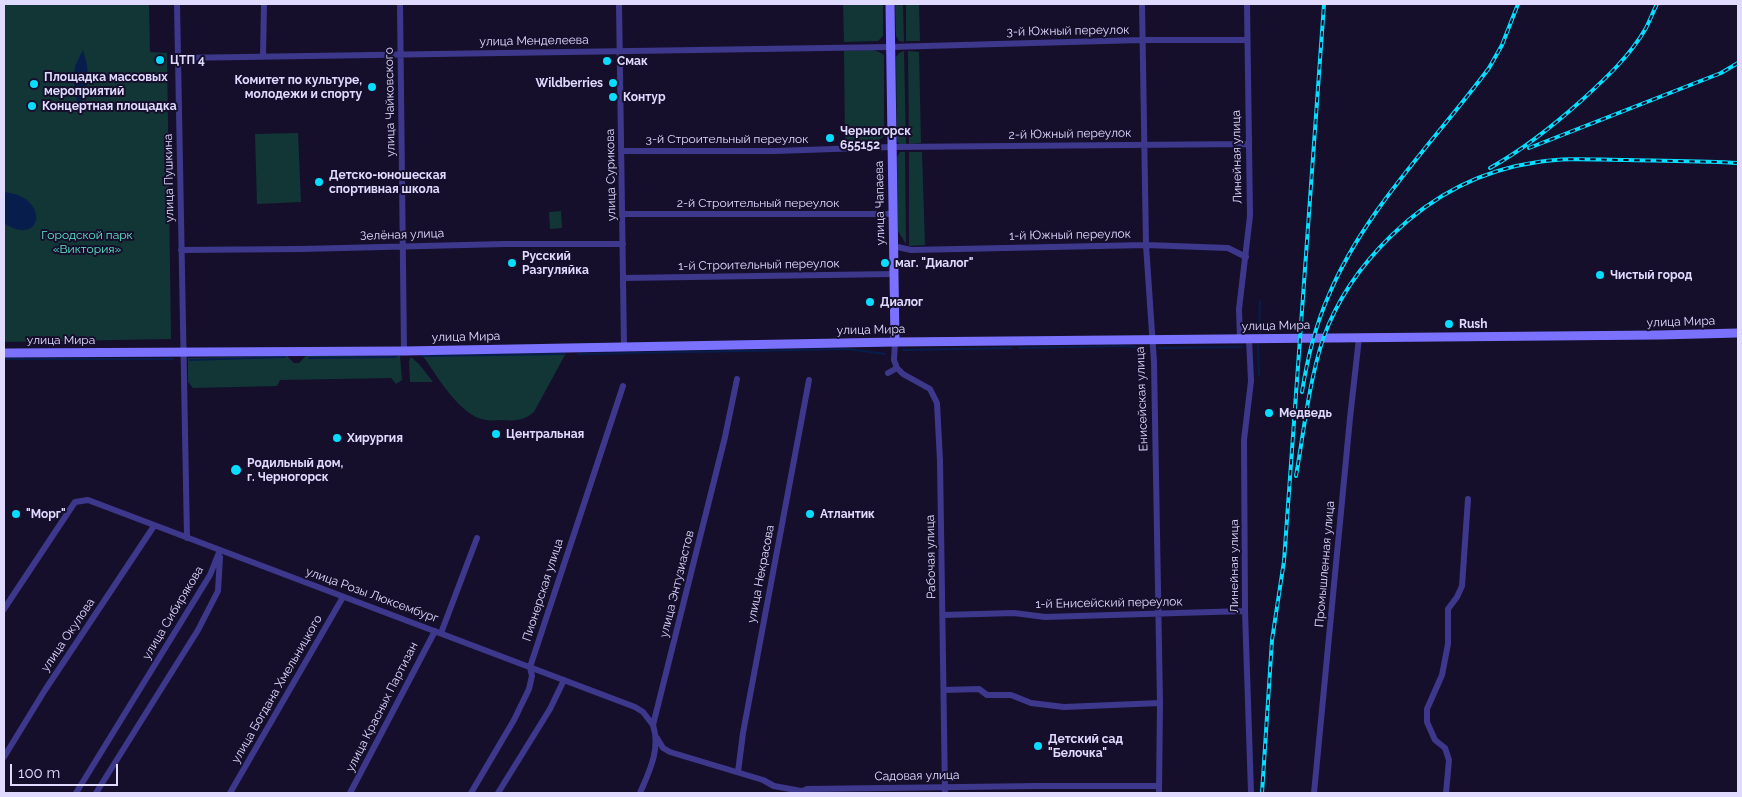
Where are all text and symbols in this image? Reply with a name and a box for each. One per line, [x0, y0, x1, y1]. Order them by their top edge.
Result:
street label: 3-й Южный переулок [1006, 23, 1130, 39]
street label: улица Менделеева [479, 33, 589, 49]
street label: улица Чайковского [382, 47, 398, 157]
place label: ЦТП 4 [170, 53, 205, 67]
marker: ЦТП 4 [154, 54, 166, 66]
place label: Смак [617, 54, 648, 68]
marker: Смак [601, 55, 613, 67]
place label: Площадка массовых мероприятий [44, 70, 168, 98]
place label: Комитет по культуре, молодежи и спорту [234, 73, 362, 101]
place label: Wildberries [536, 76, 603, 90]
marker: Wildberries [607, 77, 619, 89]
marker: Площадка массовых мероприятий [28, 78, 40, 90]
marker: Комитет по культуре, молодежи и спорту [366, 81, 378, 93]
place label: Контур [623, 90, 666, 104]
marker: Контур [607, 91, 619, 103]
place label: Концертная площадка [42, 99, 177, 113]
marker: Концертная площадка [26, 100, 38, 112]
street label: Линейная улица [1229, 110, 1245, 204]
place label: Черногорск 655152 [840, 124, 911, 152]
street label: 2-й Южный переулок [1008, 126, 1132, 142]
street label: улица Сурикова [603, 129, 619, 221]
street label: 3-й Строительный переулок [646, 132, 808, 146]
marker: Черногорск 655152 [824, 132, 836, 144]
street label: улица Пушкина [161, 134, 177, 222]
street label: улица Чапаева [872, 161, 888, 245]
place label: Детско-юношеская спортивная школа [329, 168, 446, 196]
marker: Детско-юношеская спортивная школа [313, 176, 325, 188]
street label: 2-й Строительный переулок [677, 196, 839, 210]
street label: Зелёная улица [360, 226, 444, 244]
street label: 1-й Южный переулок [1009, 227, 1131, 243]
park label: Городской парк «Виктория» [41, 228, 133, 256]
place label: Русский Разгуляйка [522, 249, 589, 277]
street label: 1-й Строительный переулок [678, 256, 840, 274]
place label: маг. "Диалог" [895, 256, 973, 270]
marker: Русский Разгуляйка [506, 257, 518, 269]
marker: маг. "Диалог" [879, 257, 891, 269]
place label: Чистый город [1610, 268, 1692, 282]
marker: Чистый город [1594, 269, 1606, 281]
place label: Диалог [880, 295, 923, 309]
marker: Диалог [864, 296, 876, 308]
street label: улица Мира [1646, 314, 1716, 330]
place label: Rush [1459, 317, 1487, 331]
street label: улица Мира [1242, 318, 1310, 334]
marker: Rush [1443, 318, 1455, 330]
street label: улица Мира [837, 322, 905, 338]
street label: улица Мира [432, 329, 500, 345]
street label: улица Мира [27, 333, 95, 347]
street label: Енисейская улица [1133, 346, 1151, 452]
place label: Медведь [1279, 406, 1332, 420]
marker: Медведь [1263, 407, 1275, 419]
place label: Центральная [506, 427, 584, 441]
marker: Центральная [490, 428, 502, 440]
place label: Хирургия [347, 431, 403, 445]
marker: Хирургия [331, 432, 343, 444]
place label: Родильный дом, г. Черногорск [247, 456, 343, 484]
marker: Родильный дом, г. Черногорск [229, 463, 243, 477]
street label: Промышленная улица [1312, 500, 1338, 628]
place label: "Морг" [26, 507, 66, 521]
place label: Атлантик [820, 507, 875, 521]
marker: "Морг" [10, 508, 22, 520]
marker: Атлантик [804, 508, 816, 520]
street label: Рабочая улица [923, 515, 939, 599]
street label: Линейная улица [1227, 519, 1241, 613]
street label: улица Некрасова [744, 524, 778, 624]
street label: улица Энтузиастов [657, 529, 697, 639]
street label: Пионерская улица [520, 537, 566, 643]
street label: улица Сибирякова [139, 564, 207, 662]
street label: улица Розы Люксембург [304, 564, 440, 626]
street label: улица Окулова [38, 595, 98, 675]
street label: 1-й Енисейский переулок [1035, 595, 1183, 611]
street label: улица Богдана Хмельницкого [229, 612, 325, 766]
street label: улица Красных Партизан [343, 640, 421, 774]
place label: Детский сад "Белочка" [1048, 732, 1123, 760]
marker: Детский сад "Белочка" [1032, 740, 1044, 752]
scale bar [12, 754, 120, 786]
text: 100 m [18, 764, 60, 782]
street label: Садовая улица [874, 768, 960, 784]

